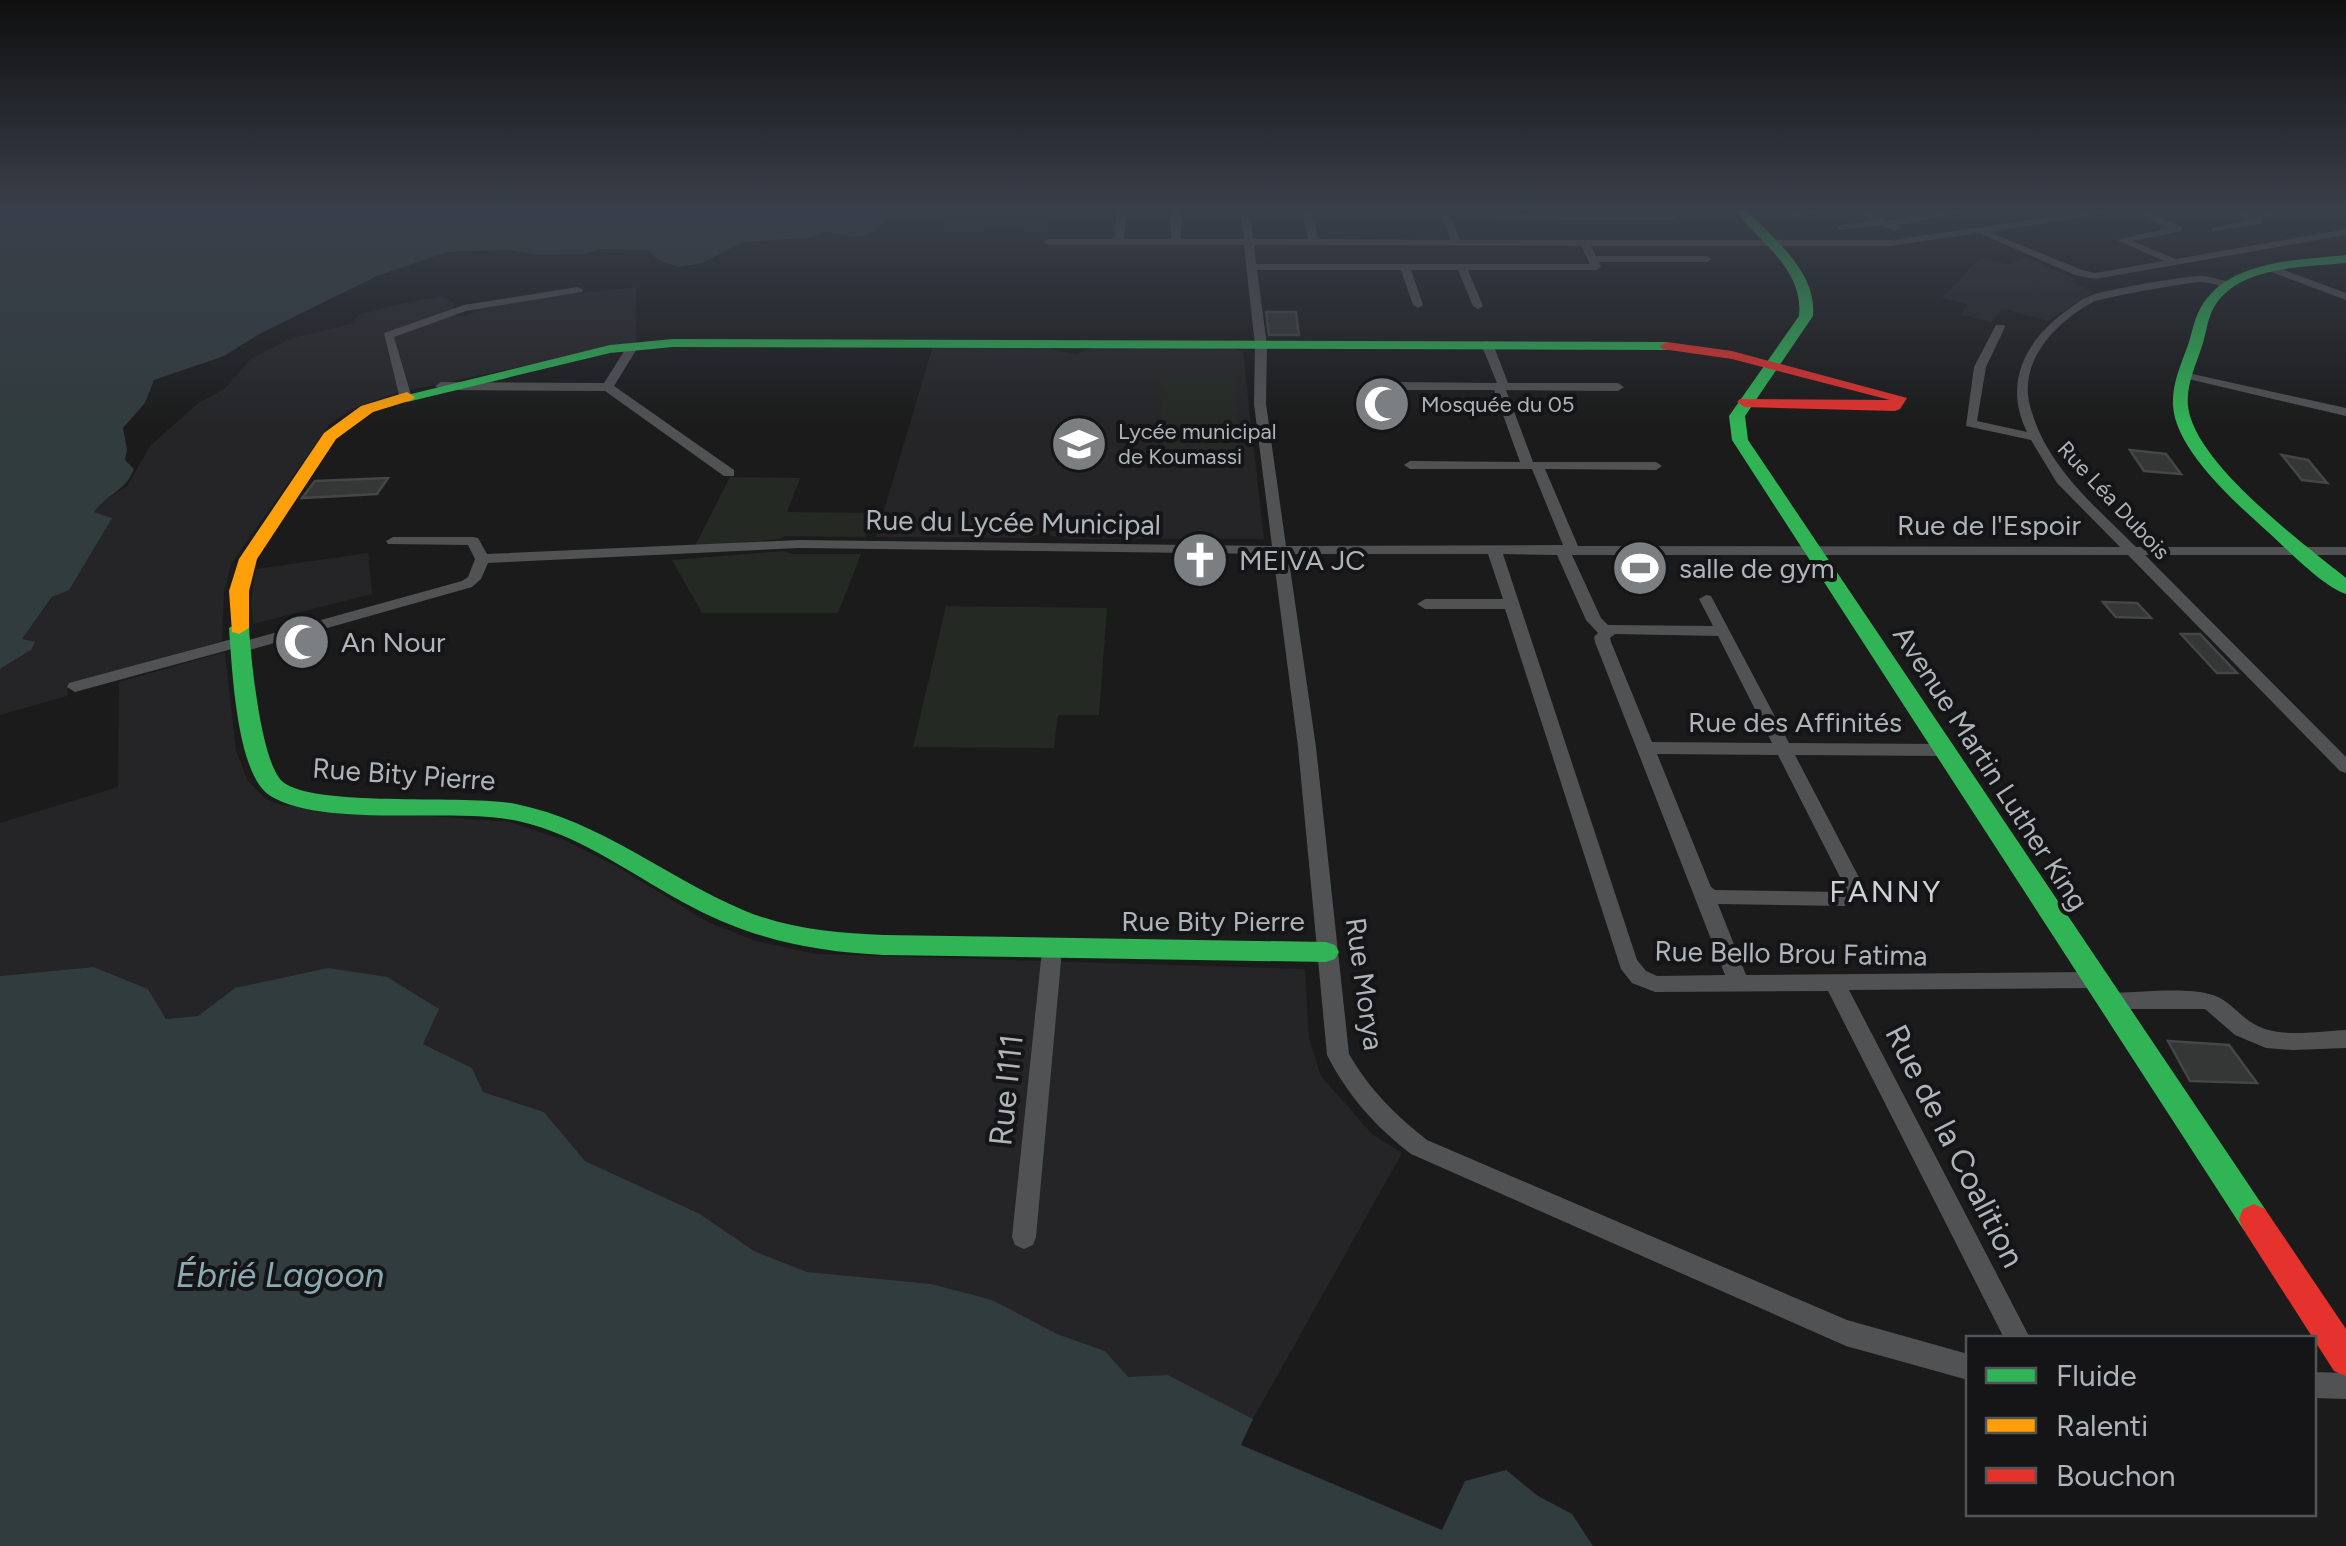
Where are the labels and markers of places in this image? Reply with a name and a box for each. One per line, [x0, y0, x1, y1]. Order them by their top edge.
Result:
mosque icon: Mosquée du 05 [1352, 374, 1412, 434]
place label: Mosquée du 05 [1421, 391, 1574, 418]
school or university icon: Lycée municipal de Koumassi [1049, 414, 1109, 474]
place label: Lycée municipal de Koumassi [1118, 418, 1276, 470]
church icon: MEIVA JC [1170, 530, 1230, 590]
sports icon: salle de gym [1610, 538, 1670, 598]
place label: MEIVA JC [1239, 543, 1366, 577]
place label: salle de gym [1679, 551, 1834, 585]
mosque icon: An Nour [272, 612, 332, 672]
place label: An Nour [341, 625, 446, 659]

